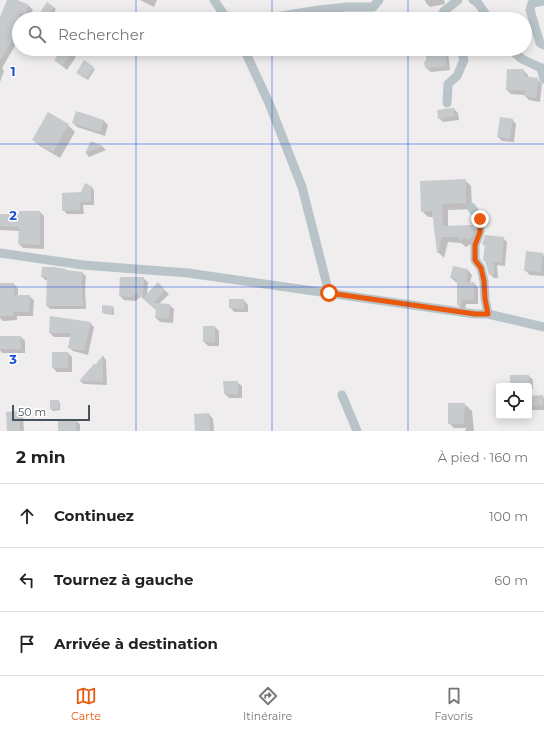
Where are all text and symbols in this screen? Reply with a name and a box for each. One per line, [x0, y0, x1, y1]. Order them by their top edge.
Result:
search box [12, 12, 532, 56]
icon: search [26, 23, 48, 45]
text: Rechercher [58, 25, 145, 44]
text: 1 [10, 63, 16, 79]
text: 2 [9, 207, 17, 223]
route end [471, 210, 489, 228]
route start [320, 284, 338, 302]
text: 3 [8, 351, 17, 367]
map controls [496, 383, 532, 419]
button: locate [496, 383, 532, 419]
scale bar [12, 403, 90, 422]
text: 50 m [18, 405, 46, 419]
text: 2 min [16, 447, 66, 467]
text: À pied · 160 m [438, 449, 528, 465]
icon: ahead [16, 505, 38, 527]
text: Continuez [54, 506, 134, 525]
text: 100 m [489, 508, 528, 524]
icon: left [16, 569, 38, 591]
text: Tournez à gauche [54, 570, 193, 589]
text: 60 m [494, 572, 528, 588]
icon: arrive [16, 633, 38, 655]
text: Arrivée à destination [54, 634, 218, 653]
tab: Carte [71, 685, 101, 723]
tab: Itinéraire [243, 685, 292, 723]
tab: Favoris [434, 685, 473, 723]

